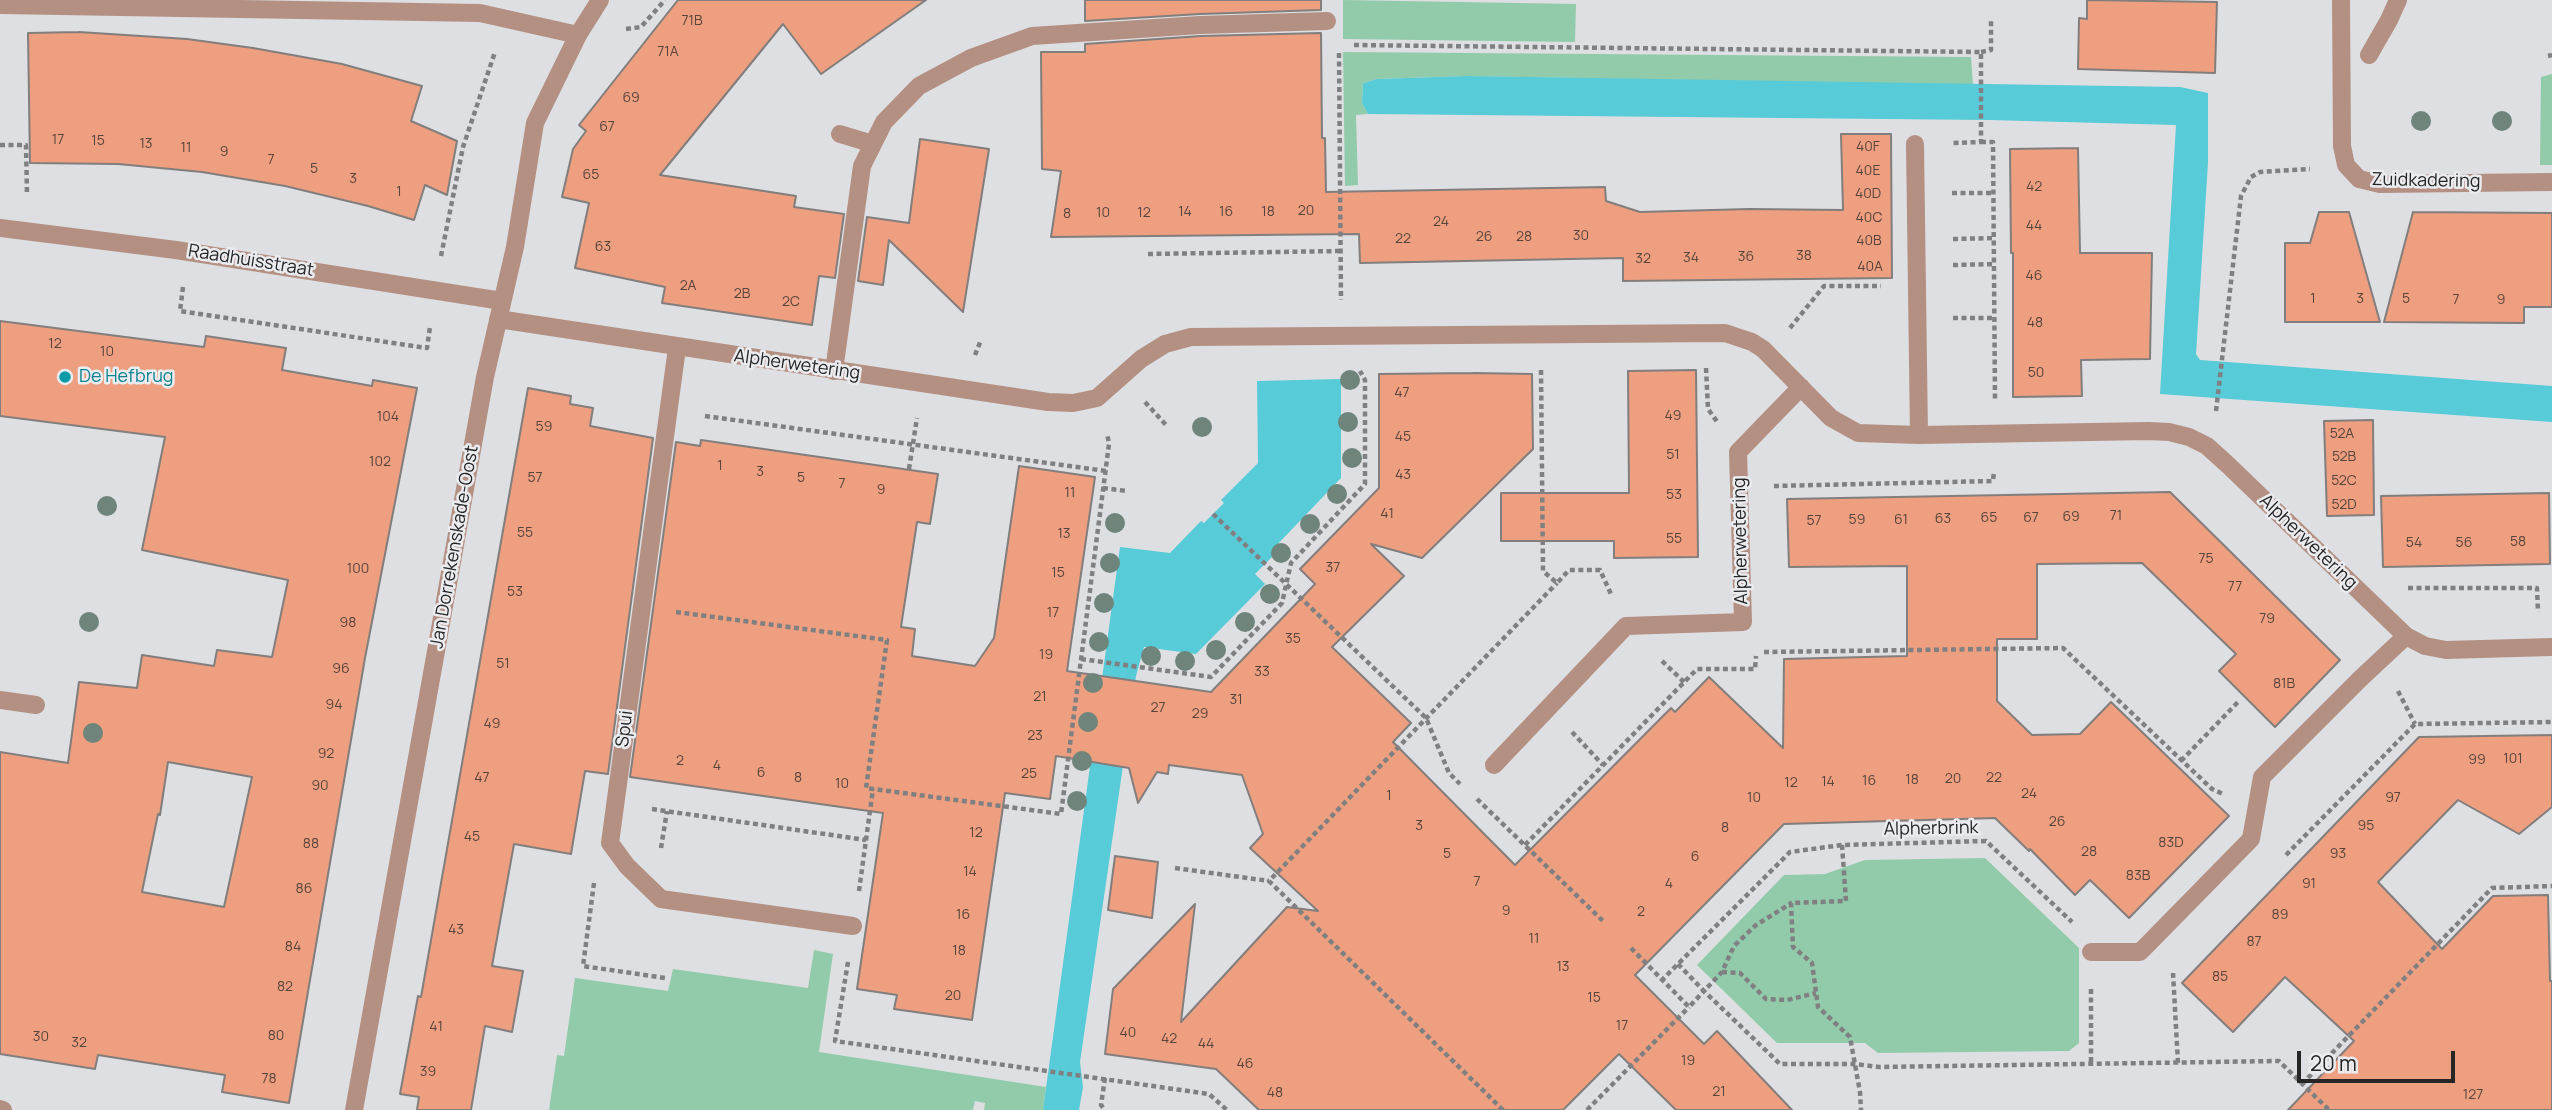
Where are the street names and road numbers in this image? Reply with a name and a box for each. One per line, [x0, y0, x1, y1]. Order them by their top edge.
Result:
street label: Zuidkadering [2371, 169, 2481, 193]
street label: Raadhuisstraat [187, 240, 315, 282]
street label: Alpherwetering [732, 345, 862, 385]
street label: Jan Dorrekenskade-Oost [427, 444, 483, 650]
street label: Alpherwetering [1729, 477, 1753, 605]
street label: Alpherwetering [2255, 490, 2361, 594]
street label: Spui [612, 709, 638, 749]
street label: Alpherbrink [1883, 817, 1979, 841]

